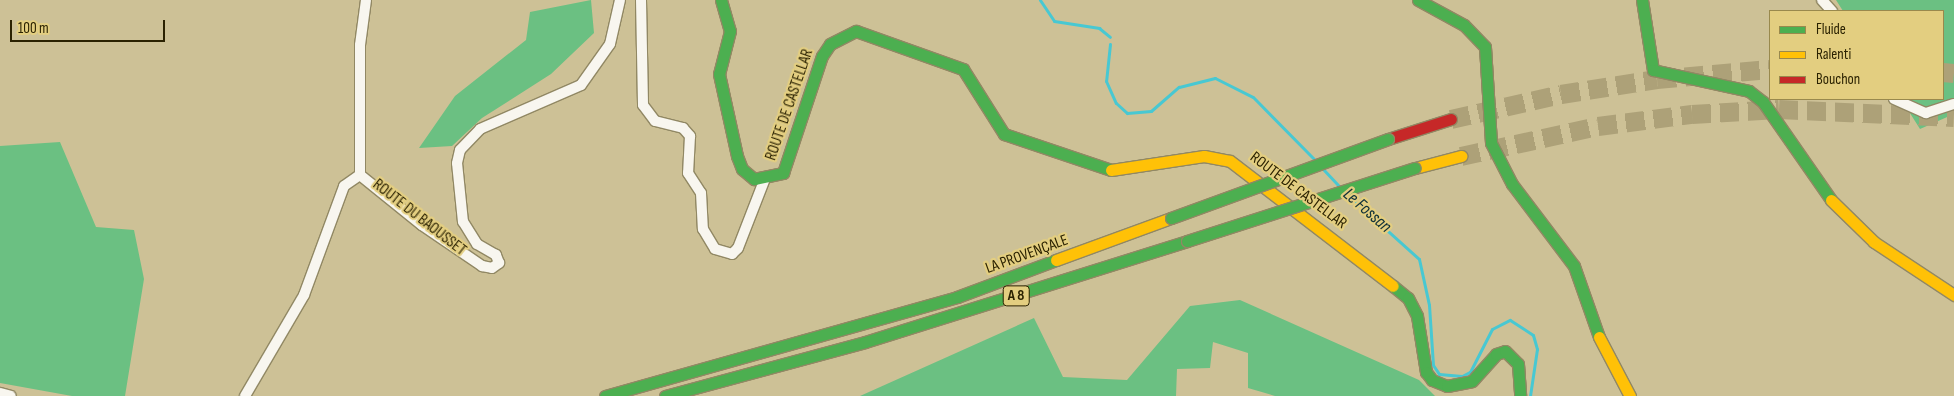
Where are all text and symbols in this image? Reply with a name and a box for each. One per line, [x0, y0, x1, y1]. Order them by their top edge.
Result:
scale bar [12, 10, 168, 42]
legend [1769, 10, 1944, 100]
text: 100 m [18, 19, 49, 38]
text: Fluide [1816, 20, 1846, 39]
text: Ralenti [1816, 45, 1851, 64]
street label: ROUTE DE CASTELLAR [762, 47, 818, 163]
text: Bouchon [1816, 70, 1860, 89]
street label: ROUTE DE CASTELLAR [1246, 148, 1350, 234]
street label: ROUTE DU BAOUSSET [368, 176, 470, 260]
water label: Le Fossan [1338, 184, 1396, 238]
street label: LA PROVENÇALE [983, 231, 1071, 279]
road number: A 8 [1002, 284, 1030, 308]

